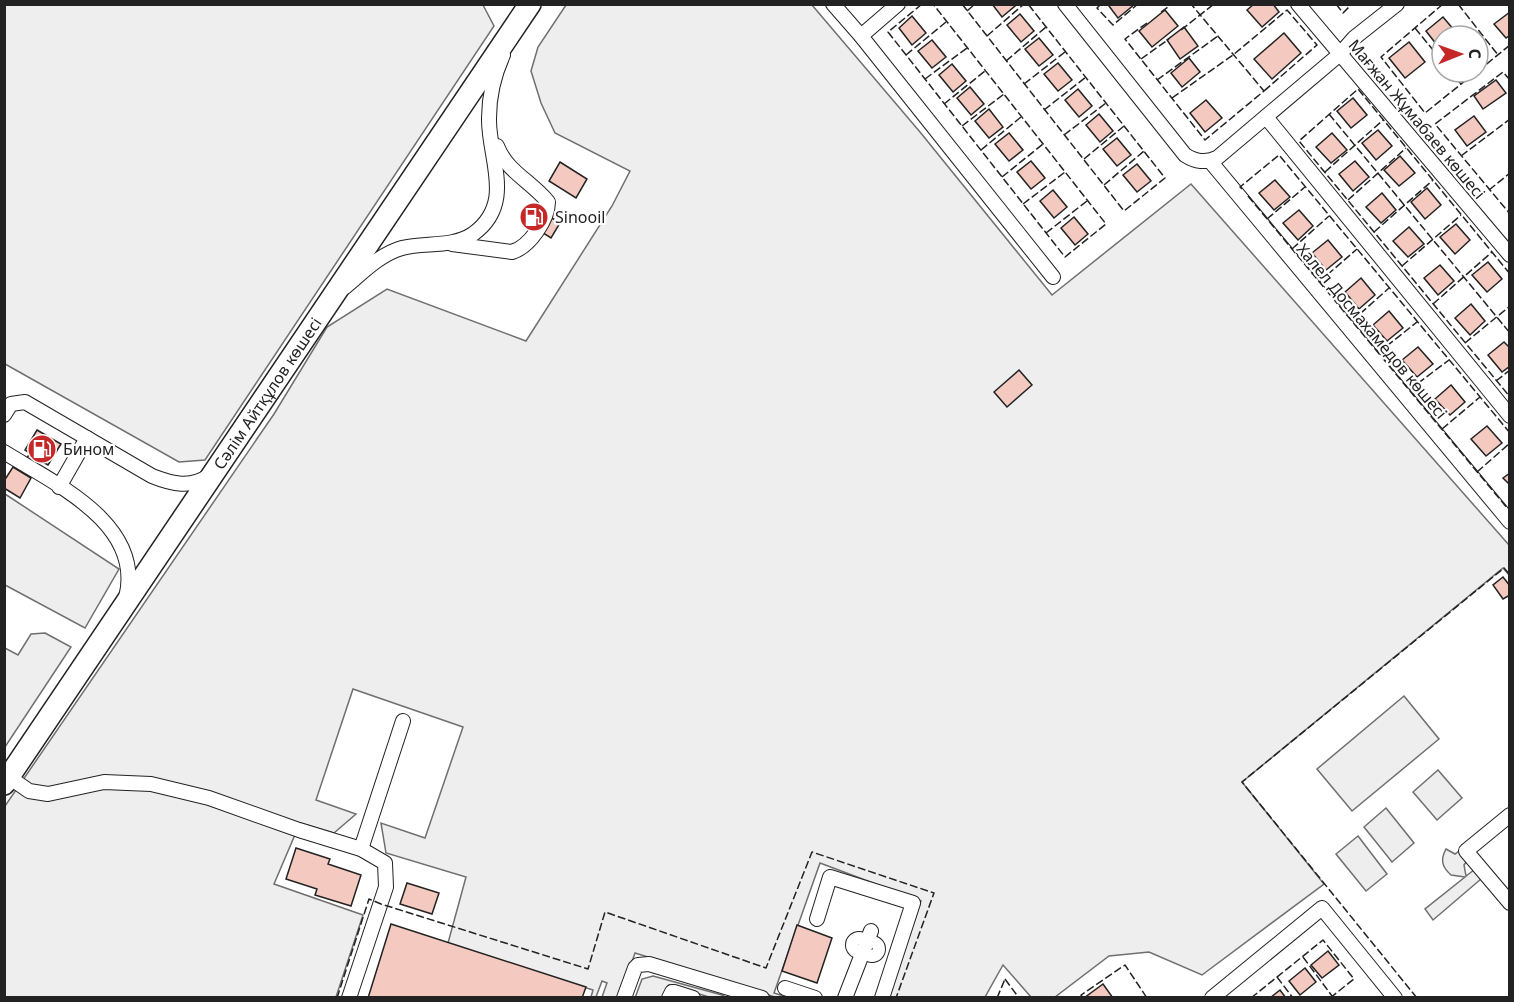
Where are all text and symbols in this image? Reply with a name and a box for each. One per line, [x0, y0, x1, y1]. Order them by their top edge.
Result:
north arrow [1430, 24, 1490, 84]
street label: Мағжан Жұмабаев көшесі [1344, 34, 1490, 204]
text: С [1464, 48, 1486, 59]
fuel station icon: Sinooil [518, 201, 550, 233]
place label: Sinooil [555, 206, 605, 228]
street label: Халел Досмахамедов көшесі [1292, 239, 1452, 423]
street label: Сәлім Айтқұлов көшесі [208, 313, 327, 474]
fuel station icon: Бином [26, 433, 58, 465]
place label: Бином [63, 438, 114, 460]

